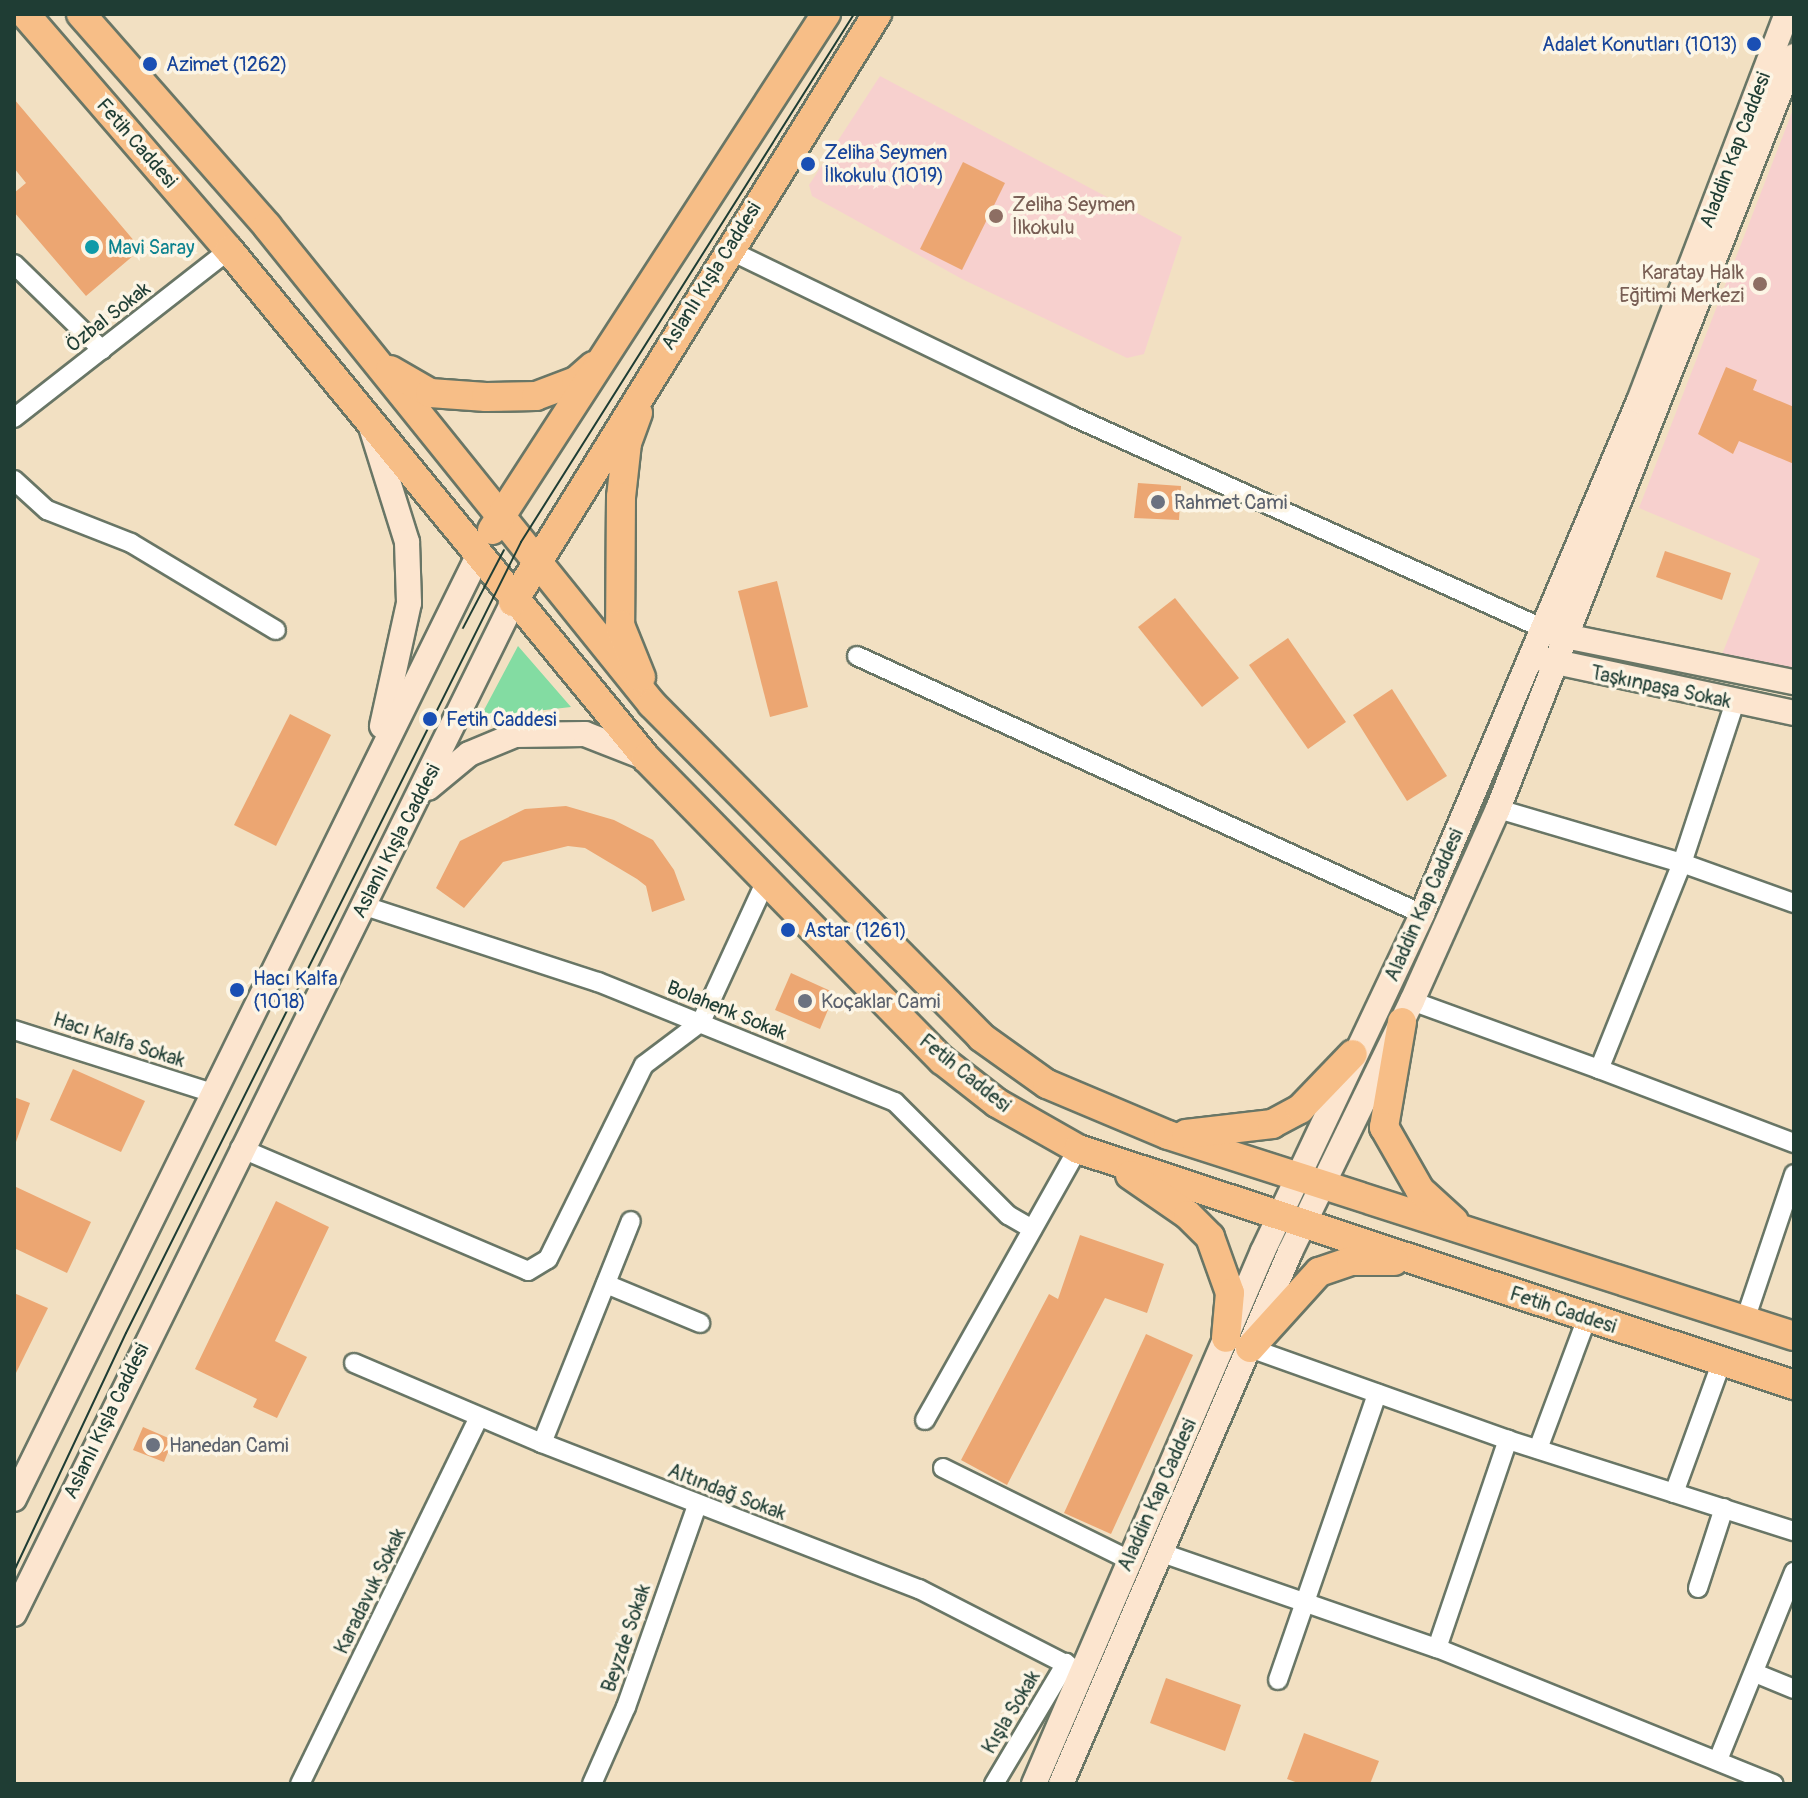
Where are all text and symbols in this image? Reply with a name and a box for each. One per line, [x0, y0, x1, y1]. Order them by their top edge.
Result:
place label: Adalet Konutları (1013) [1542, 32, 1738, 56]
marker: Adalet Konutları (1013) [1745, 35, 1763, 53]
place label: Azimet (1262) [166, 52, 288, 76]
marker: Azimet (1262) [141, 55, 159, 73]
street label: Aladdin Kap Caddesi [1694, 69, 1776, 231]
street label: Fetih Caddesi [92, 93, 182, 193]
place label: Zeliha Seymen İlkokulu (1019) [824, 140, 947, 187]
marker: Zeliha Seymen İlkokulu (1019) [799, 155, 817, 173]
place label: Zeliha Seymen İlkokulu [1012, 192, 1135, 239]
street label: Aslanlı Kışla Caddesi [656, 198, 766, 354]
marker: Zeliha Seymen İlkokulu [987, 207, 1005, 225]
place label: Mavi Saray [108, 235, 195, 259]
marker: Mavi Saray [83, 238, 101, 256]
place label: Karatay Halk Eğitimi Merkezi [1619, 260, 1744, 307]
marker: Karatay Halk Eğitimi Merkezi [1751, 275, 1769, 293]
street label: Özbal Sokak [61, 277, 155, 357]
place label: Rahmet Cami [1174, 490, 1287, 514]
marker: Rahmet Cami [1149, 493, 1167, 511]
street label: Taşkınpaşa Sokak [1589, 660, 1733, 714]
place label: Fetih Caddesi [446, 707, 556, 731]
marker: Fetih Caddesi [421, 710, 439, 728]
street label: Aslanlı Kışla Caddesi [347, 760, 445, 922]
street label: Aladdin Kap Caddesi [1380, 825, 1468, 985]
place label: Astar (1261) [804, 918, 907, 942]
marker: Astar (1261) [779, 921, 797, 939]
place label: Hacı Kalfa (1018) [253, 966, 338, 1013]
street label: Bolahenk Sokak [663, 975, 791, 1045]
marker: Hacı Kalfa (1018) [228, 981, 246, 999]
place label: Koçaklar Cami [821, 989, 940, 1013]
marker: Koçaklar Cami [796, 992, 814, 1010]
street label: Hacı Kalfa Sokak [50, 1007, 188, 1073]
street label: Fetih Caddesi [915, 1029, 1015, 1117]
street label: Fetih Caddesi [1507, 1282, 1619, 1338]
street label: Aslanlı Kışla Caddesi [58, 1339, 154, 1503]
street label: Aladdin Kap Caddesi [1113, 1415, 1201, 1575]
place label: Hanedan Cami [169, 1433, 289, 1457]
marker: Hanedan Cami [144, 1436, 162, 1454]
street label: Altındağ Sokak [664, 1458, 790, 1526]
street label: Karadavuk Sokak [329, 1524, 411, 1658]
street label: Beyzde Sokak [596, 1581, 656, 1695]
street label: Kışla Sokak [977, 1666, 1045, 1758]

